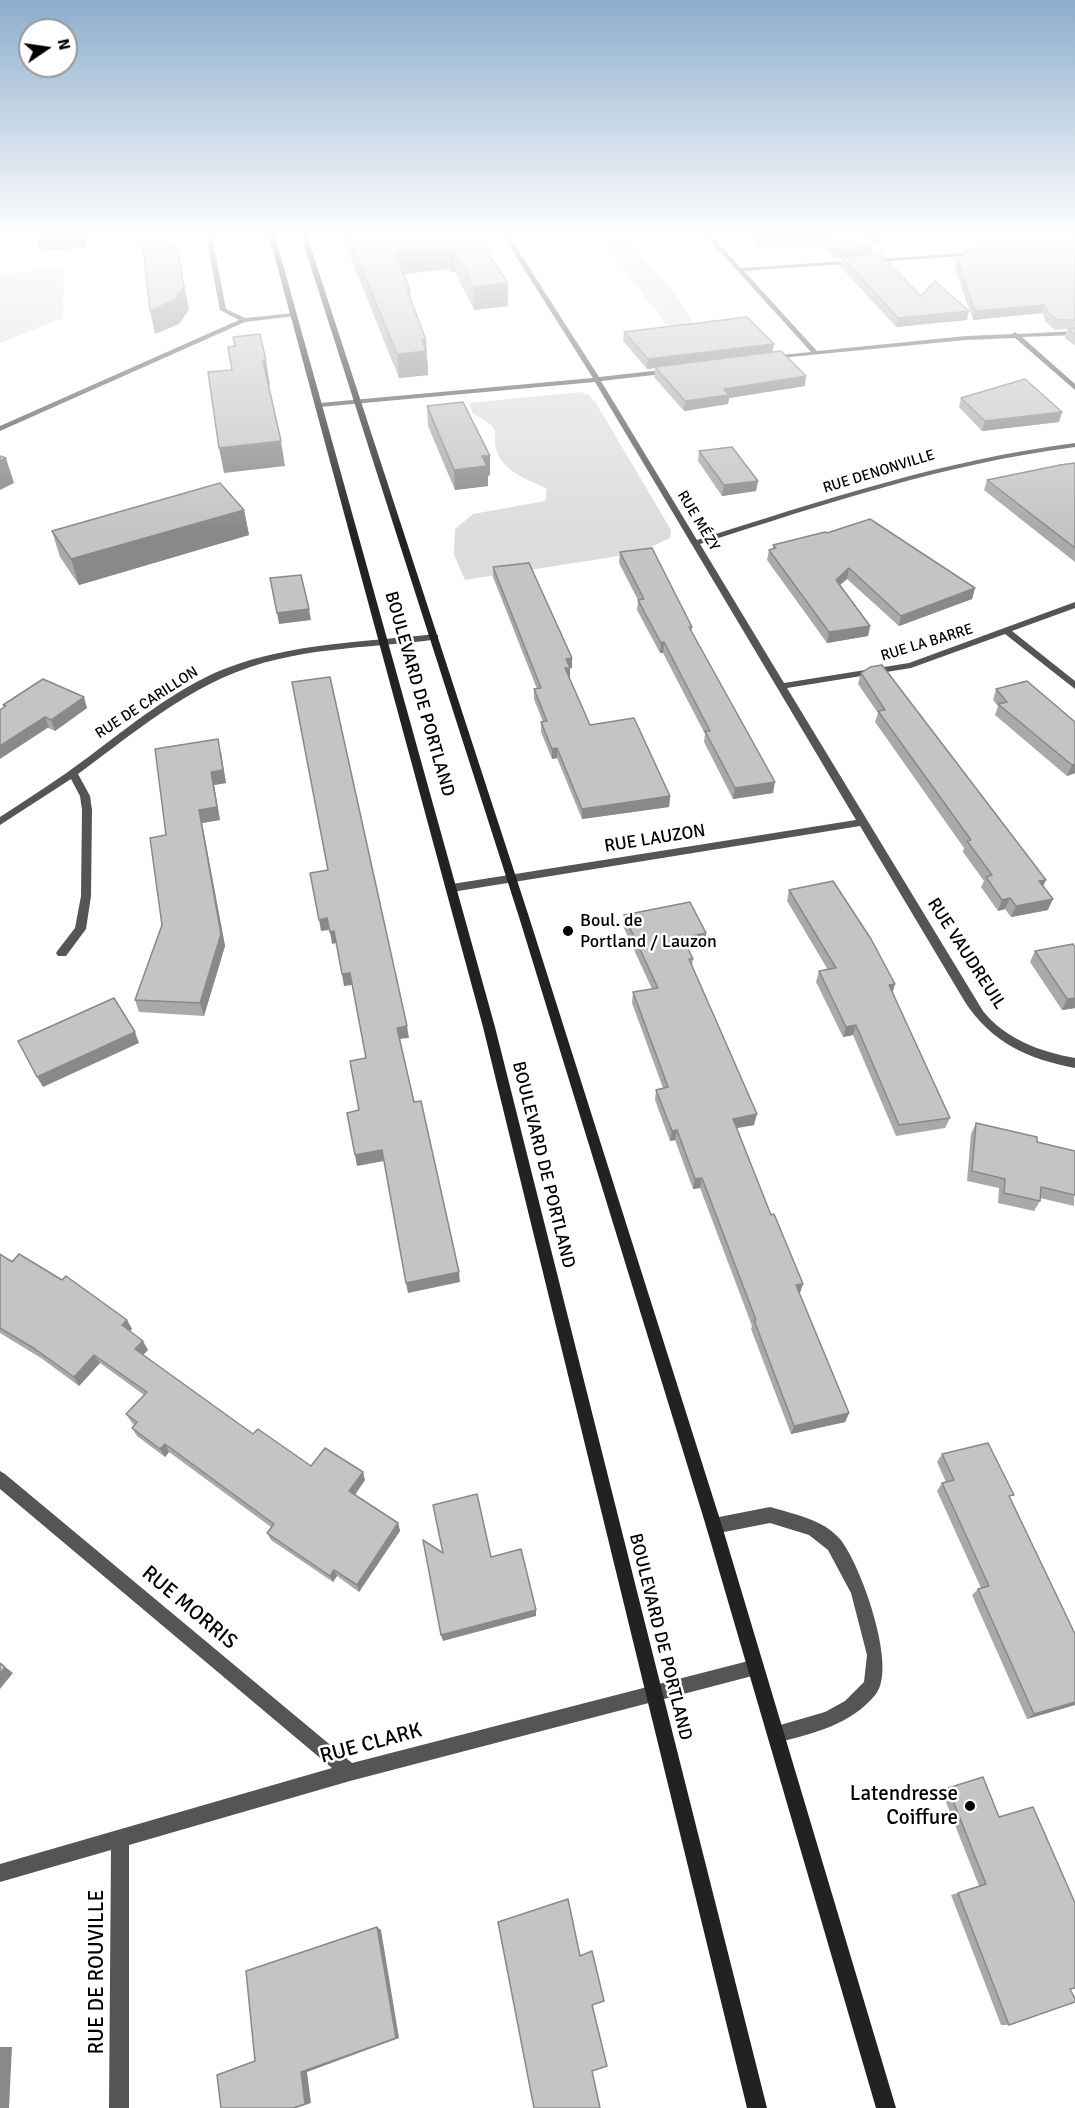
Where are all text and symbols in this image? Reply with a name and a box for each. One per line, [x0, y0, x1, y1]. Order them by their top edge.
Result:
north arrow [18, 18, 78, 78]
text: N [53, 37, 75, 52]
street label: RUE DENONVILLE [821, 446, 937, 498]
street label: RUE MÉZY [673, 488, 723, 554]
street label: BOULEVARD DE PORTLAND [379, 589, 459, 799]
street label: RUE LA BARRE [879, 620, 975, 666]
street label: RUE DE CARILLON [92, 663, 202, 743]
street label: RUE LAUZON [603, 820, 707, 858]
street label: RUE VAUDREUIL [922, 894, 1010, 1014]
place label: Boul. de Portland / Lauzon [580, 910, 717, 952]
marker: Boul. de Portland / Lauzon [561, 924, 575, 938]
street label: BOULEVARD DE PORTLAND [507, 1059, 579, 1271]
street label: BOULEVARD DE PORTLAND [624, 1531, 696, 1743]
street label: RUE MORRIS [136, 1561, 242, 1655]
street label: RUE CLARK [317, 1718, 425, 1770]
place label: Latendresse Coiffure [850, 1781, 958, 1831]
marker: Latendresse Coiffure [963, 1799, 977, 1813]
street label: RUE DE ROUVILLE [84, 1890, 110, 2054]

